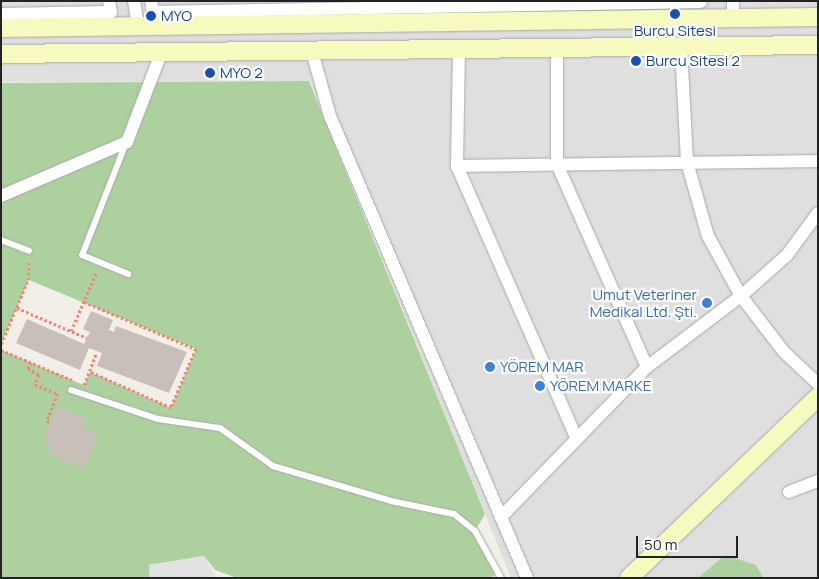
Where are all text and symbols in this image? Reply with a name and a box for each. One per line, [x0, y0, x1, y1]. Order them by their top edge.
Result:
place label: MYO [161, 7, 192, 25]
marker: Burcu Sitesi [669, 8, 681, 20]
marker: MYO [145, 10, 157, 22]
place label: Burcu Sitesi [634, 22, 716, 40]
place label: Burcu Sitesi 2 [646, 52, 740, 70]
marker: Burcu Sitesi 2 [630, 55, 642, 67]
place label: MYO 2 [220, 64, 263, 82]
marker: MYO 2 [204, 67, 216, 79]
place label: Umut Veteriner Medikal Ltd. Şti. [590, 285, 697, 320]
marker: Umut Veteriner Medikal Ltd. Şti. [701, 297, 713, 309]
place label: YÖREM MAR [500, 358, 584, 376]
marker: YÖREM MAR [484, 361, 496, 373]
place label: YÖREM MARKE [550, 377, 651, 395]
marker: YÖREM MARKE [534, 380, 546, 392]
scale bar [639, 526, 742, 558]
text: 50 m [644, 534, 678, 555]

